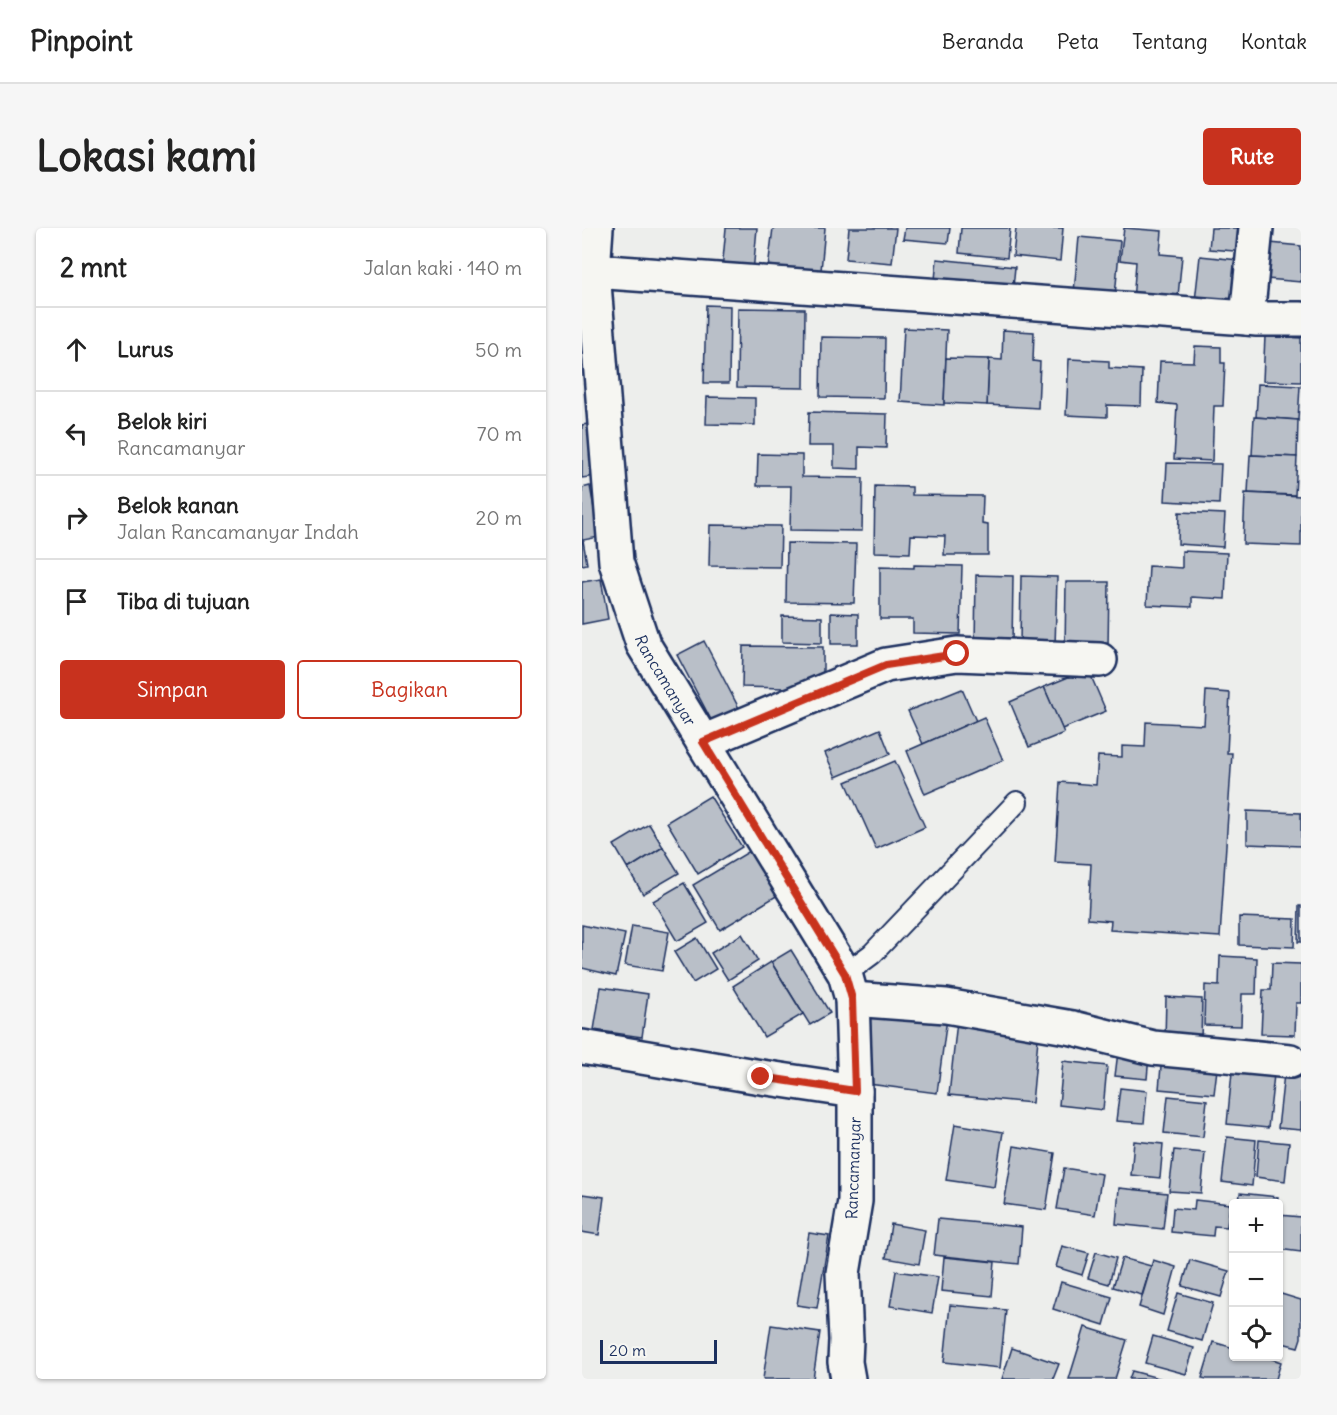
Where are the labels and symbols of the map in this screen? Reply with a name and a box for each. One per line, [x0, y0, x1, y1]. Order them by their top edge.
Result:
street label: Rancamanyar [631, 633, 701, 730]
route start [943, 640, 969, 666]
route end [747, 1063, 773, 1089]
street label: Rancamanyar [841, 1116, 865, 1220]
scale bar [600, 1337, 717, 1364]

